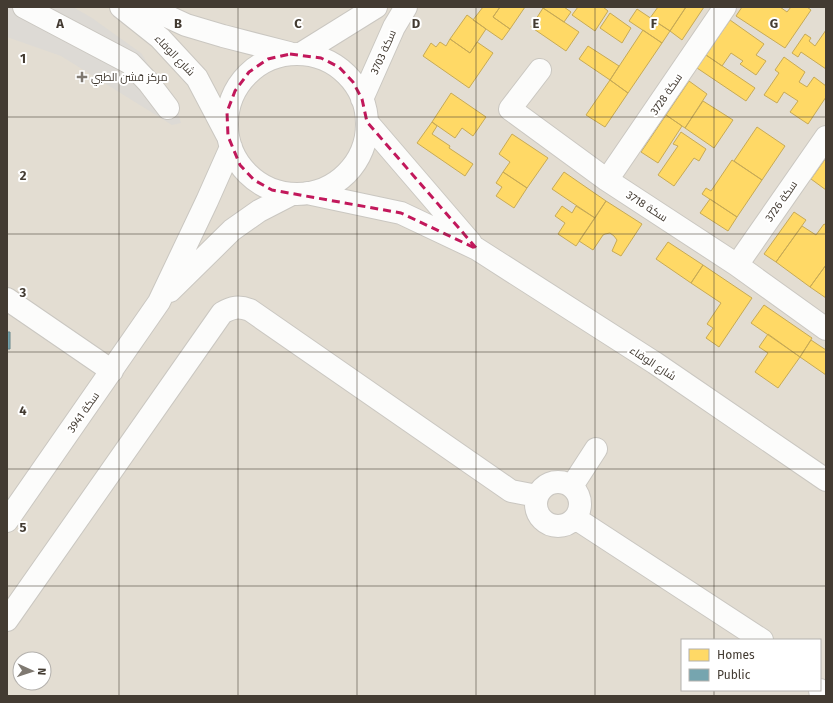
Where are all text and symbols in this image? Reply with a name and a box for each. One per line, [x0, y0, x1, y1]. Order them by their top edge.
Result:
text: A [55, 16, 64, 31]
text: B [174, 16, 182, 31]
text: C [294, 16, 302, 31]
text: D [412, 16, 421, 31]
text: E [533, 16, 540, 31]
text: F [651, 16, 658, 31]
text: G [770, 16, 778, 31]
street label: سكة 3703 [368, 28, 399, 76]
street label: شارع الوفاء [151, 32, 198, 79]
text: 1 [20, 51, 26, 66]
marker: مركز قشن الطبي [76, 71, 88, 83]
place label: مركز قشن الطبي [91, 71, 167, 86]
street label: سكة 3728 [648, 71, 685, 118]
text: 2 [20, 168, 27, 183]
street label: سكة 3726 [763, 178, 800, 224]
street label: سكة 3718 [624, 188, 670, 225]
text: 3 [19, 285, 27, 300]
street label: شارع الوفاء [627, 344, 678, 384]
street label: سكة 3941 [65, 389, 102, 435]
text: 4 [19, 403, 27, 418]
text: 5 [20, 520, 27, 535]
legend [681, 639, 821, 691]
text: Homes [717, 648, 755, 662]
north arrow [12, 651, 52, 691]
text: N [35, 668, 48, 675]
text: Public [717, 668, 751, 682]

